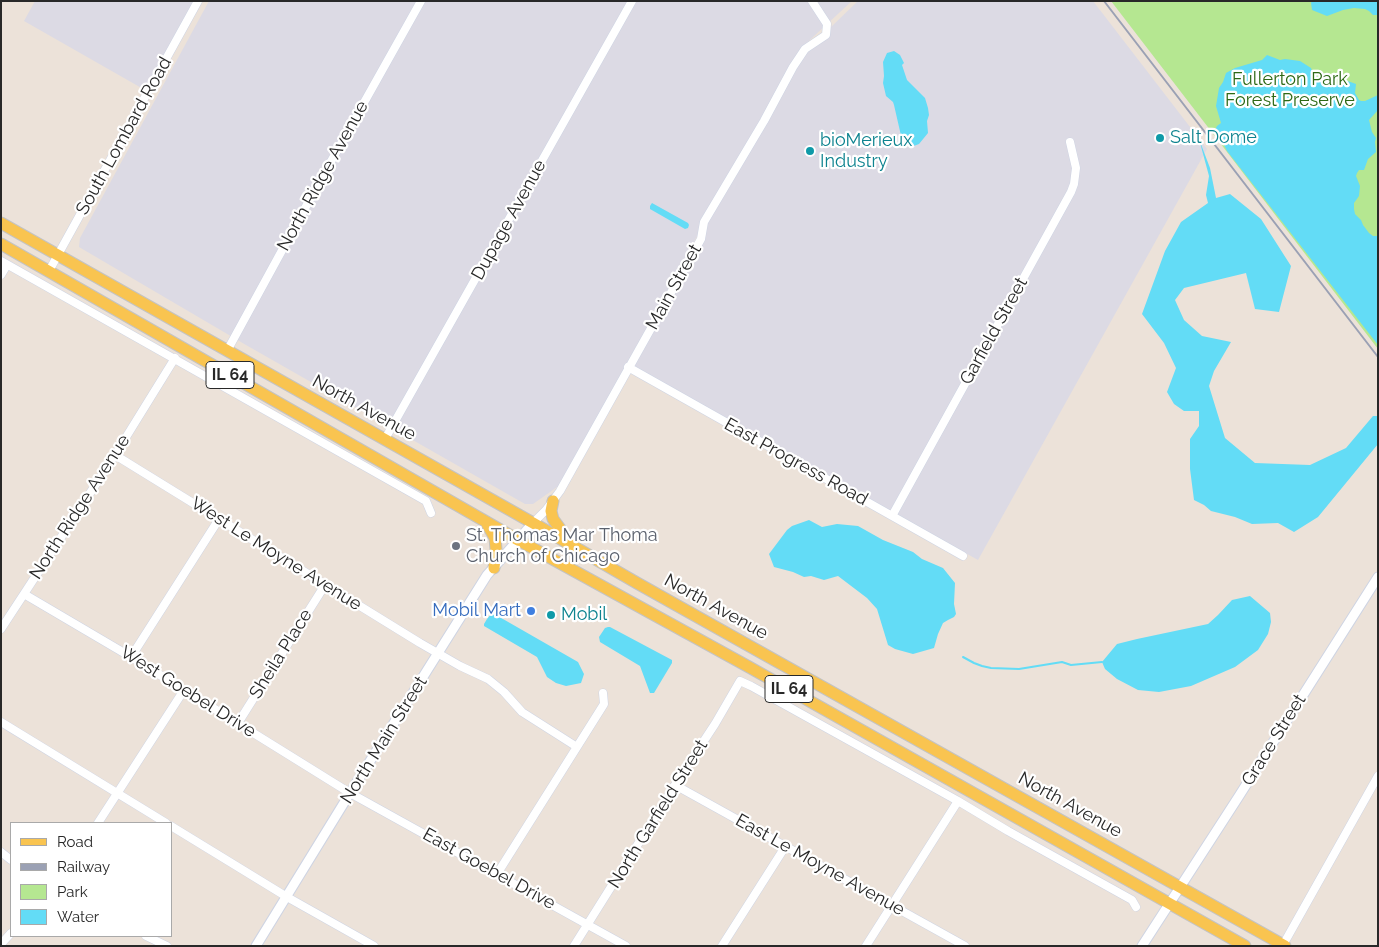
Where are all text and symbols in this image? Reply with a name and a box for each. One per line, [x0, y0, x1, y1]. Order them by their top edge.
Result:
street label: South Lombard Road [72, 53, 176, 219]
park label: Fullerton Park Forest Preserve [1225, 69, 1355, 112]
street label: North Ridge Avenue [273, 97, 373, 255]
place label: Salt Dome [1170, 127, 1257, 149]
place label: bioMerieux Industry [820, 130, 912, 172]
marker: Salt Dome [1154, 132, 1166, 144]
marker: bioMerieux Industry [804, 145, 816, 157]
street label: Dupage Avenue [467, 156, 551, 284]
street label: Main Street [642, 240, 706, 334]
street label: Garfield Street [956, 274, 1032, 388]
road number: IL 64 [206, 362, 254, 388]
street label: North Avenue [308, 371, 420, 445]
street label: East Progress Road [720, 414, 872, 510]
street label: North Ridge Avenue [25, 431, 135, 583]
street label: West Le Moyne Avenue [187, 493, 365, 615]
place label: St. Thomas Mar Thoma Church of Chicago [466, 525, 658, 568]
marker: St. Thomas Mar Thoma Church of Chicago [450, 540, 462, 552]
street label: North Avenue [660, 570, 772, 644]
place label: Mobil Mart [432, 600, 521, 622]
place label: Mobil [561, 604, 607, 626]
street label: Sheila Place [245, 605, 317, 703]
marker: Mobil Mart [525, 605, 537, 617]
marker: Mobil [545, 609, 557, 621]
street label: West Goebel Drive [116, 642, 260, 742]
street label: North Main Street [336, 672, 432, 808]
road number: IL 64 [765, 676, 813, 702]
street label: Grace Street [1237, 690, 1311, 790]
street label: North Garfield Street [603, 736, 713, 892]
street label: North Avenue [1014, 768, 1126, 842]
street label: East Le Moyne Avenue [732, 809, 908, 921]
legend [10, 822, 172, 937]
street label: East Goebel Drive [419, 824, 559, 914]
text: Road [57, 833, 93, 851]
text: Railway [57, 858, 110, 876]
text: Park [57, 883, 88, 901]
text: Water [57, 908, 99, 926]

